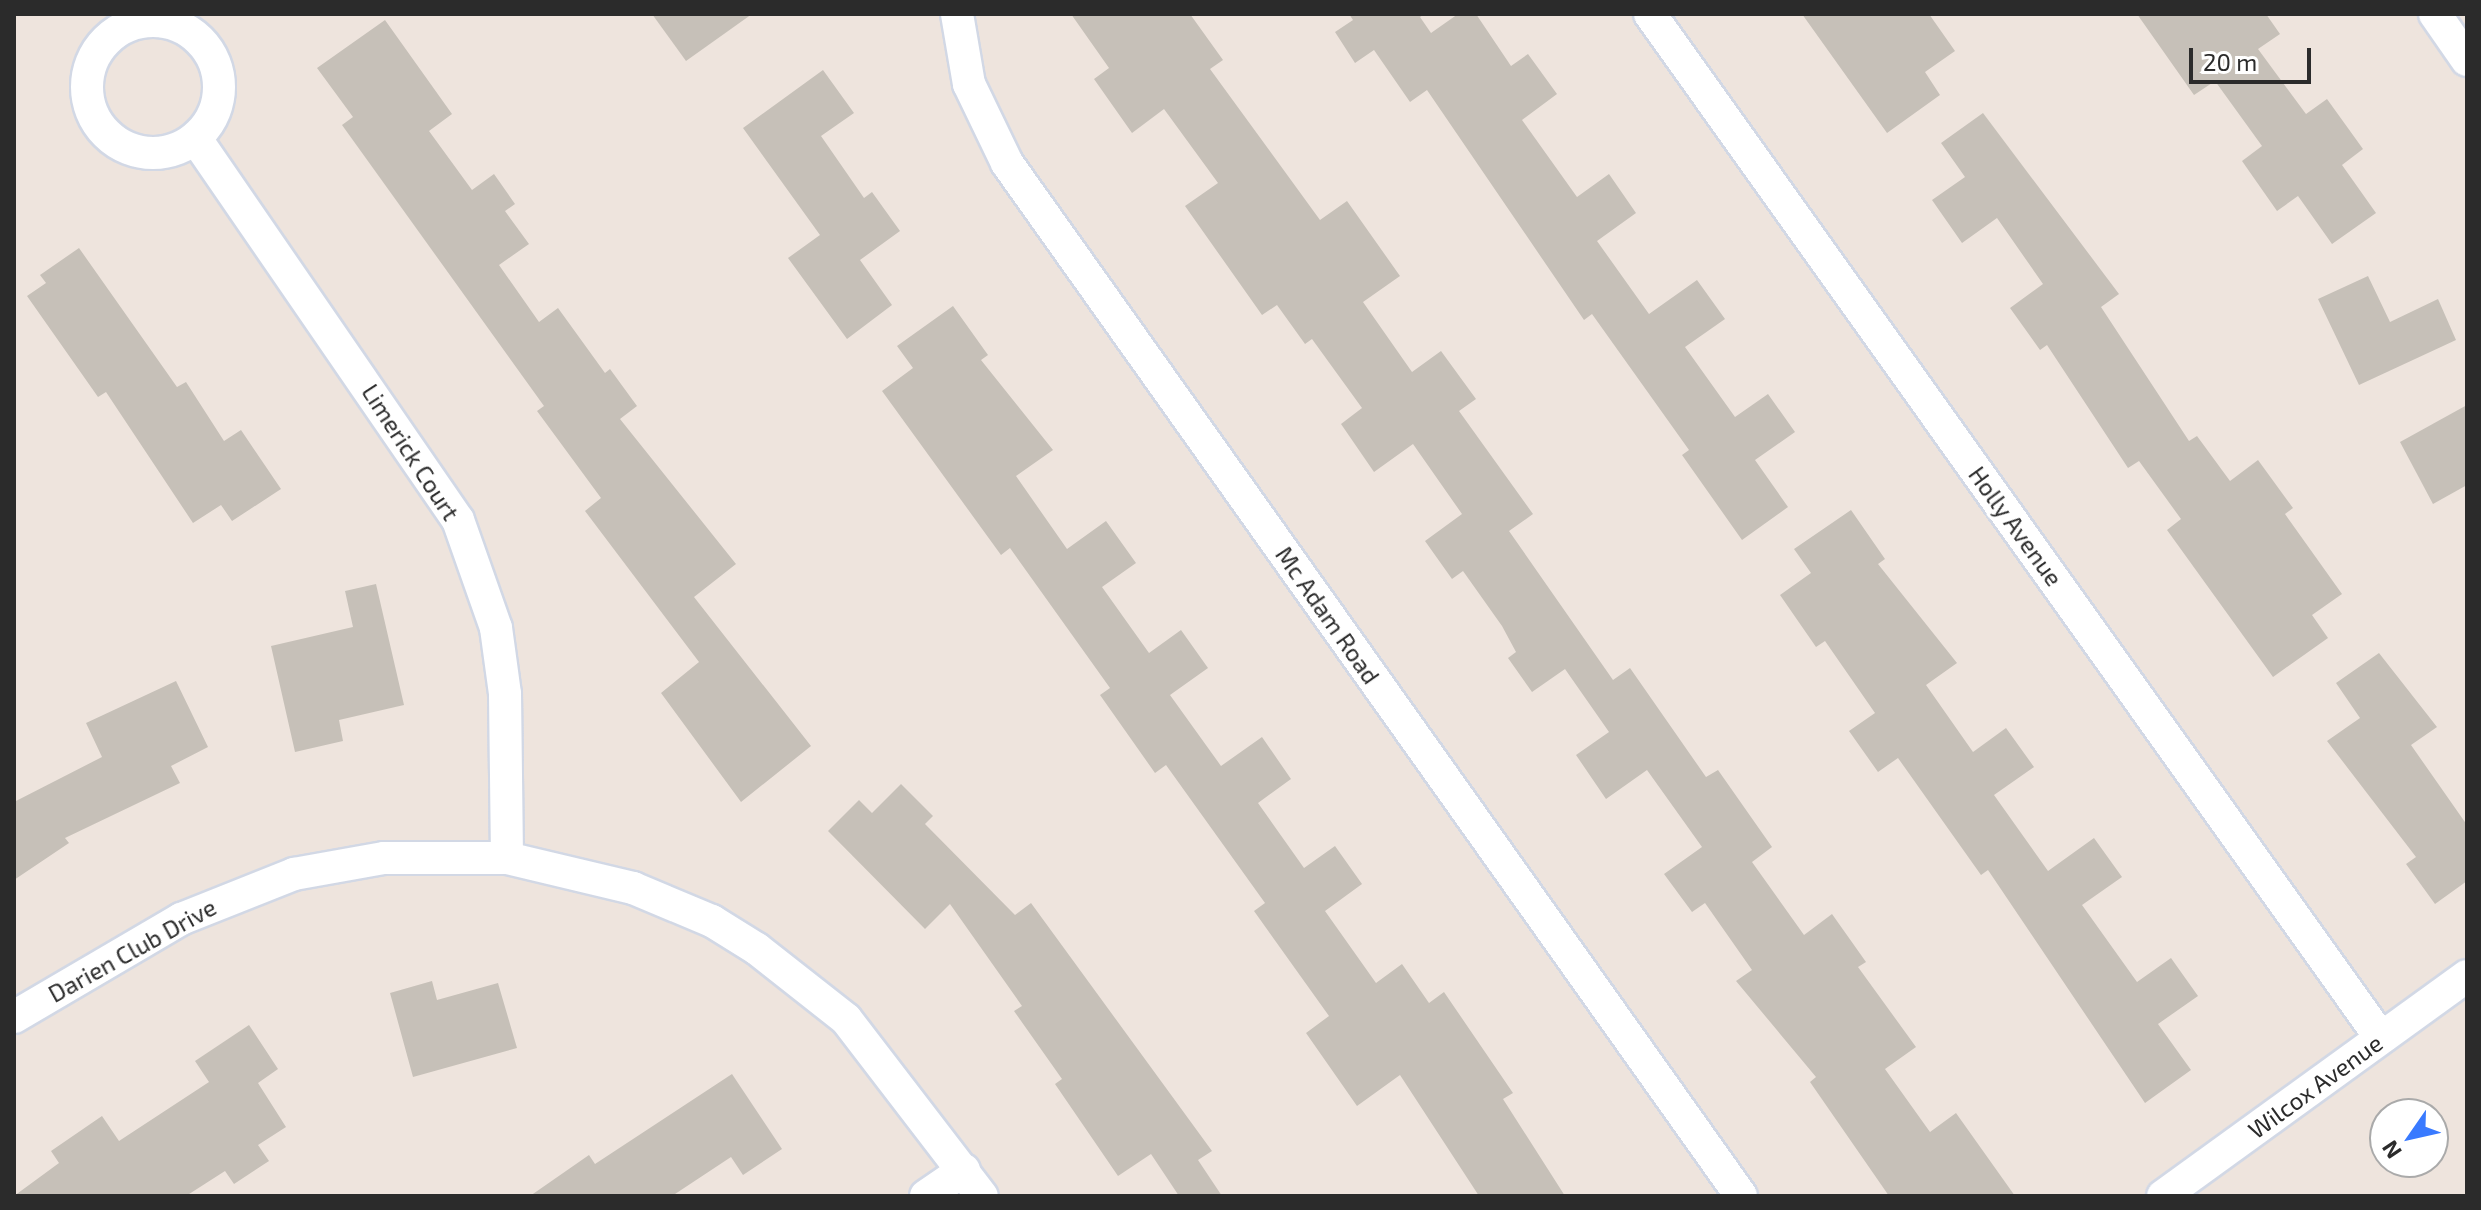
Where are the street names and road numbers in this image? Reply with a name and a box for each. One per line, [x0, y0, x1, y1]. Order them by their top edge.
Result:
street label: Limerick Court [356, 378, 466, 526]
street label: Holly Avenue [1963, 460, 2069, 592]
street label: Mc Adam Road [1270, 541, 1386, 689]
street label: Darien Club Drive [43, 892, 221, 1008]
street label: Wilcox Avenue [2242, 1028, 2388, 1144]

